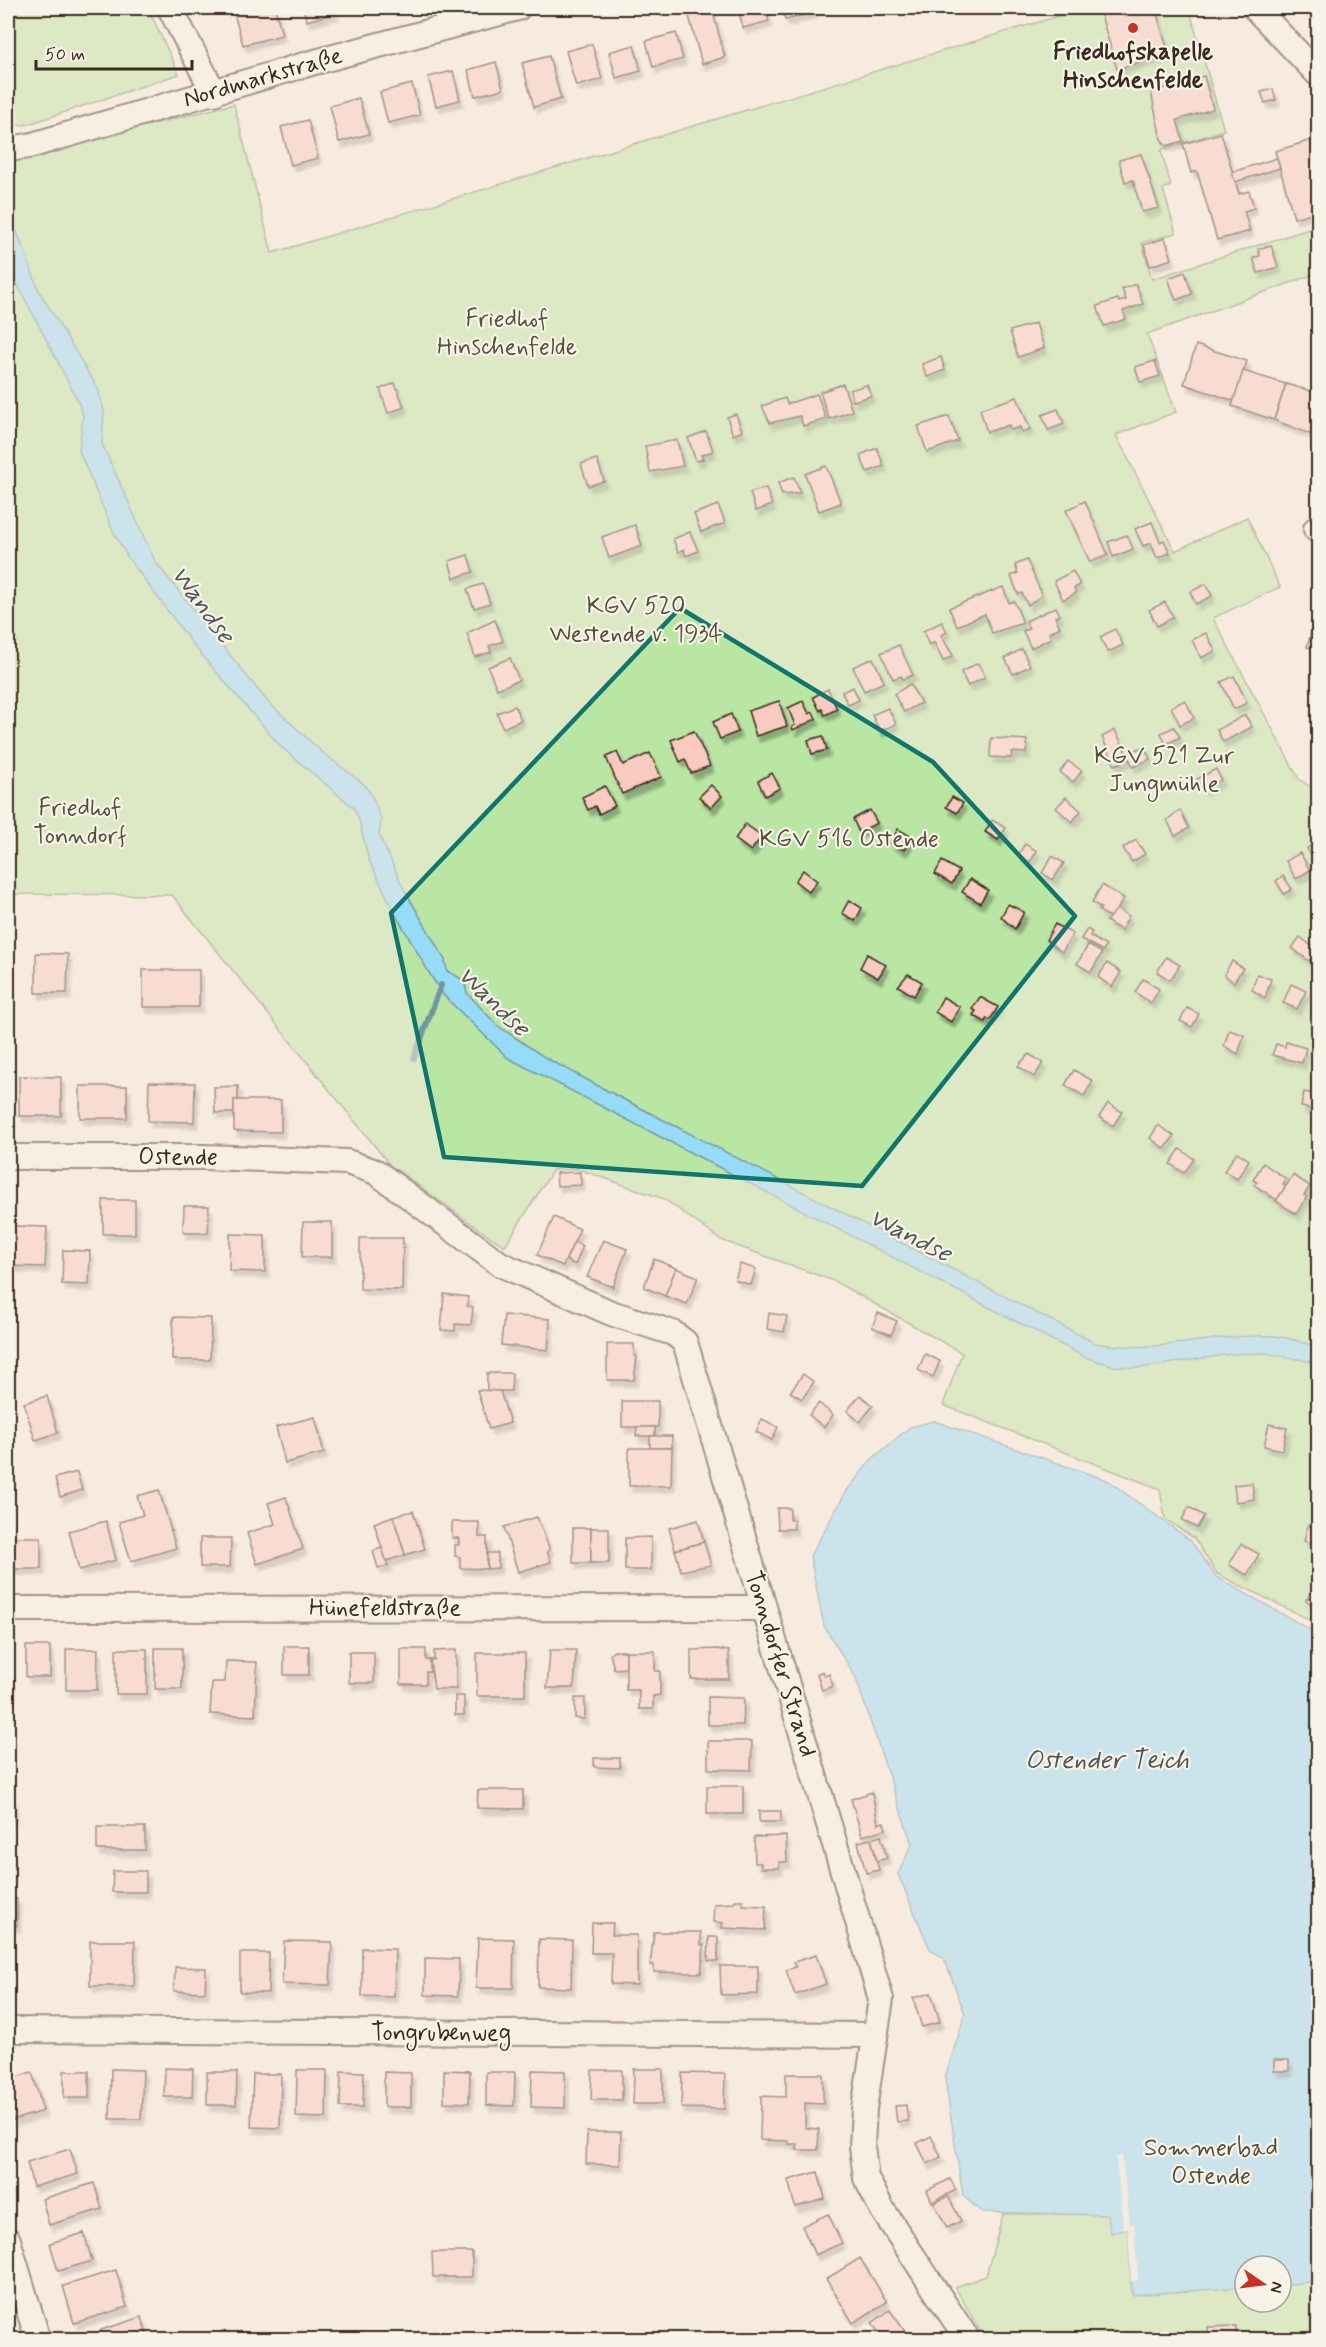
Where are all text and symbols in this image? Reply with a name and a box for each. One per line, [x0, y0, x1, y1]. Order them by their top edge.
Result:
marker: Friedhofskapelle Hinschenfelde [1126, 21, 1140, 35]
scale bar [36, 33, 192, 71]
place label: Friedhofskapelle Hinschenfelde [1053, 37, 1214, 96]
street label: Nordmarkstraße [180, 40, 346, 116]
text: 50 m [45, 43, 85, 67]
park label: Friedhof Hinschenfelde [437, 304, 577, 363]
water label: Wandse [162, 559, 242, 652]
park label: KGV 520 Westende v. 1934 [550, 591, 722, 650]
park label: KGV 521 Zur Jungmühle [1094, 741, 1234, 802]
park label: Friedhof Tonndorf [33, 793, 127, 852]
park label: KGV 516 Ostende [759, 824, 939, 855]
water label: Wandse [449, 959, 537, 1046]
street label: Ostende [138, 1142, 218, 1173]
water label: Wandse [863, 1201, 958, 1272]
street label: Tonndorfer Strand [737, 1567, 823, 1761]
street label: Hünefeldstraße [309, 1593, 461, 1624]
water label: Ostender Teich [1025, 1744, 1189, 1778]
street label: Tongrubenweg [371, 2018, 511, 2051]
park label: Sommerbad Ostende [1144, 2133, 1278, 2192]
north arrow [1233, 2254, 1293, 2314]
text: N [1265, 2280, 1288, 2295]

